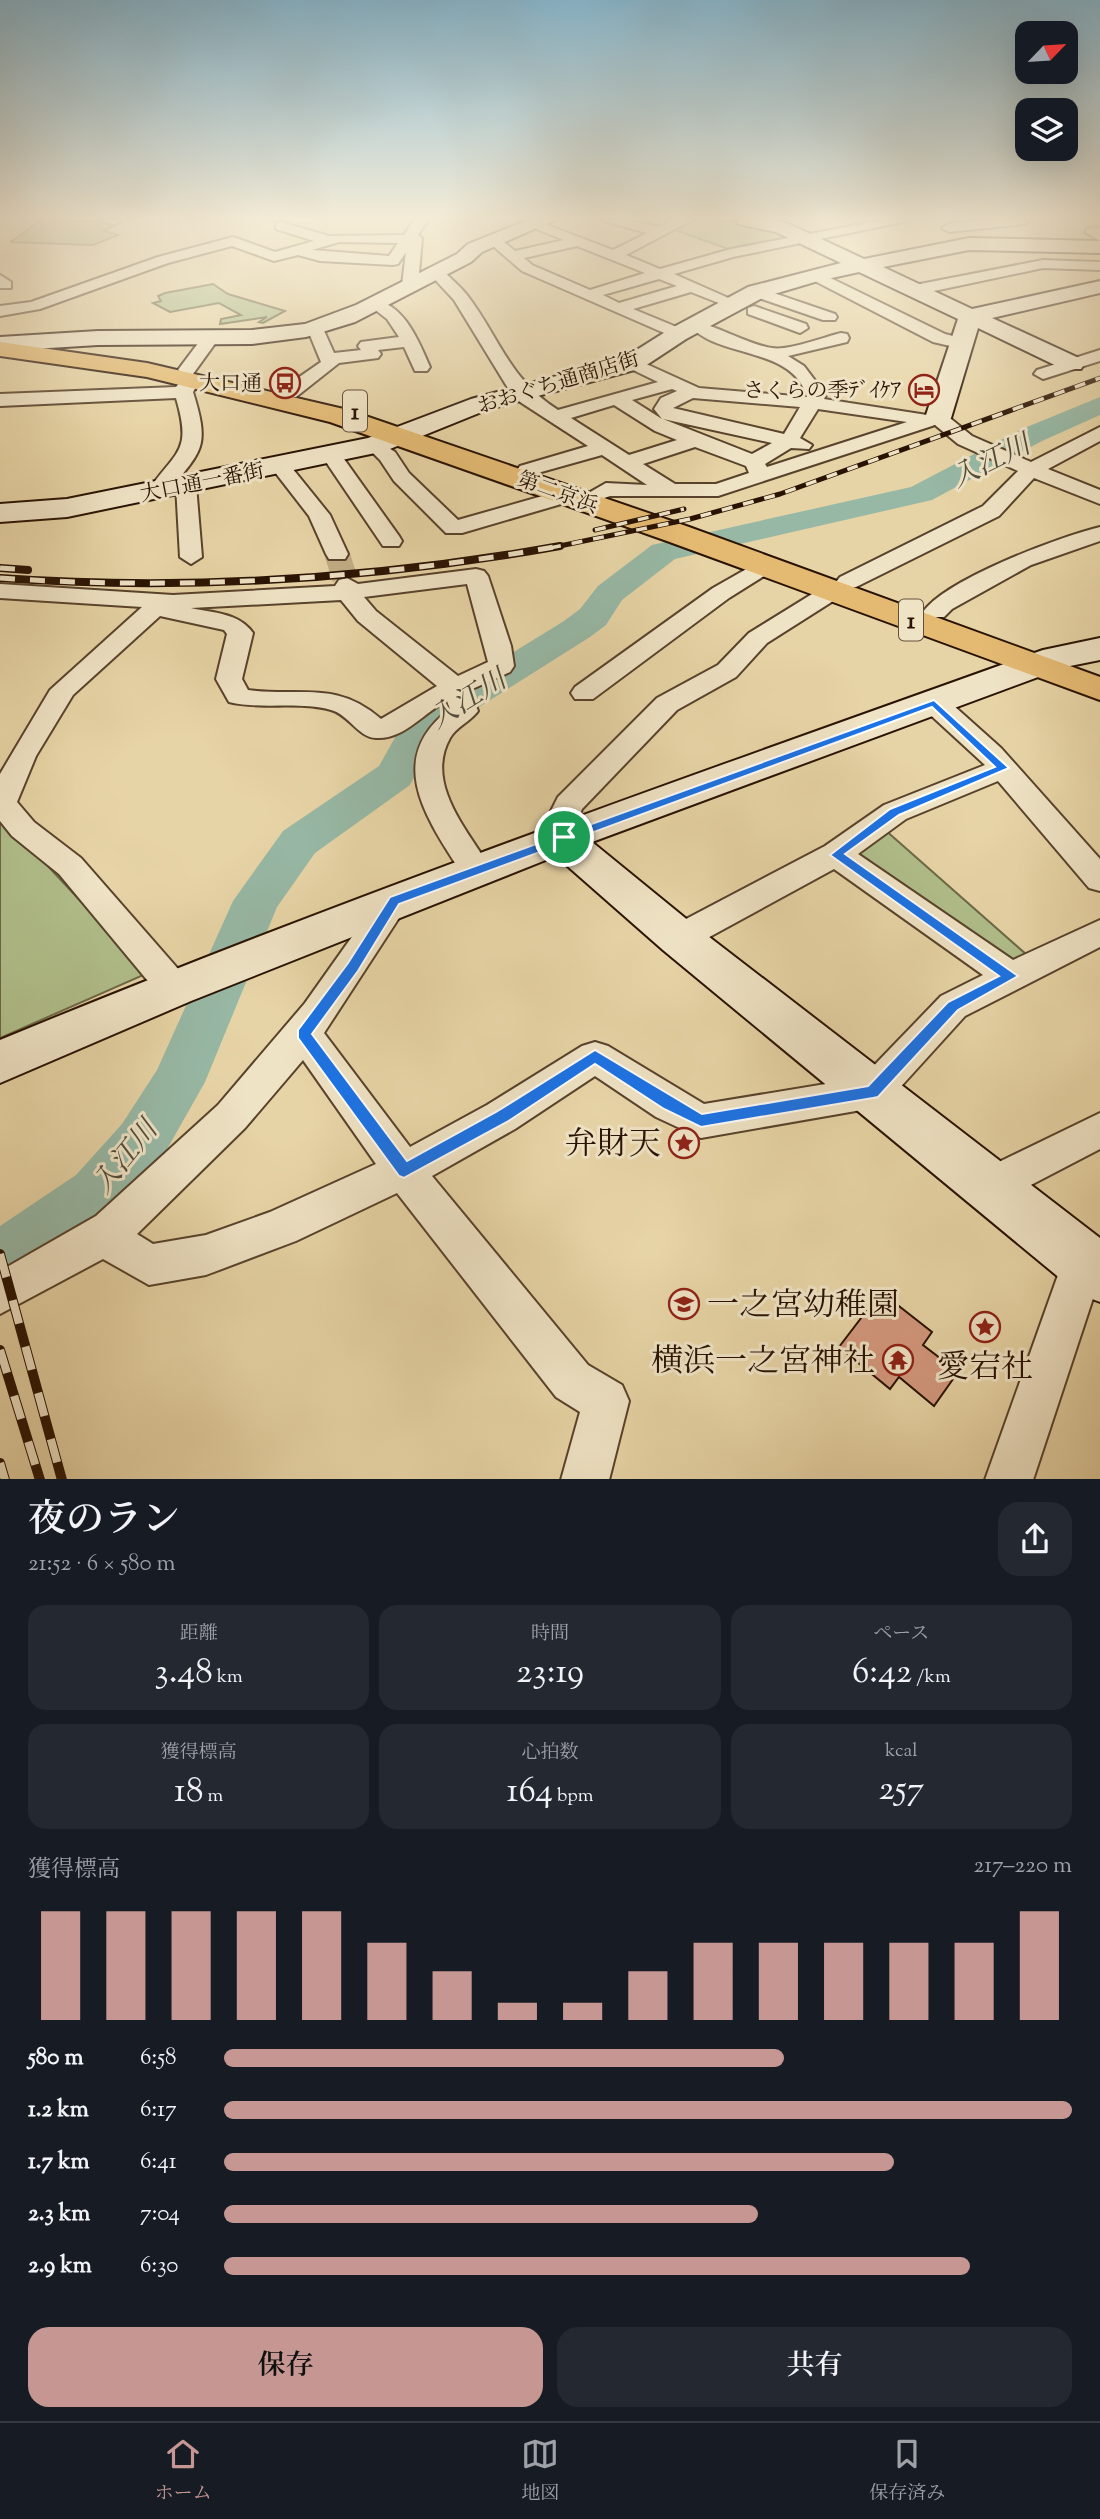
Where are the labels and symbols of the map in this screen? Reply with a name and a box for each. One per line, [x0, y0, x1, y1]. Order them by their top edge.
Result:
north arrow [1015, 21, 1078, 84]
street label: おおぐち通商店街 [474, 345, 643, 423]
bus stop icon: 大口通 [268, 366, 302, 400]
place label: 大口通 [199, 370, 262, 400]
hotel icon: さくらの季ﾃﾞｲｹｱ [907, 373, 941, 407]
place label: さくらの季ﾃﾞｲｹｱ [744, 377, 901, 407]
road number: 1 [343, 390, 367, 432]
water label: 入江川 [945, 425, 1041, 499]
street label: 大口通一番街 [138, 457, 267, 511]
street label: 第二京浜 [513, 465, 602, 522]
road number: 1 [899, 600, 923, 640]
water label: 入江川 [422, 660, 517, 740]
pin [534, 807, 594, 867]
water label: 入江川 [84, 1110, 170, 1203]
place label: 弁財天 [565, 1123, 661, 1169]
place icon: 弁財天 [667, 1126, 701, 1160]
place label: 一之宮幼稚園 [707, 1284, 899, 1330]
school or university icon: 一之宮幼稚園 [667, 1287, 701, 1321]
place icon: 愛宕社 [968, 1310, 1002, 1344]
place label: 横浜一之宮神社 [651, 1340, 875, 1386]
temple icon: 横浜一之宮神社 [881, 1343, 915, 1377]
place label: 愛宕社 [937, 1346, 1033, 1392]

